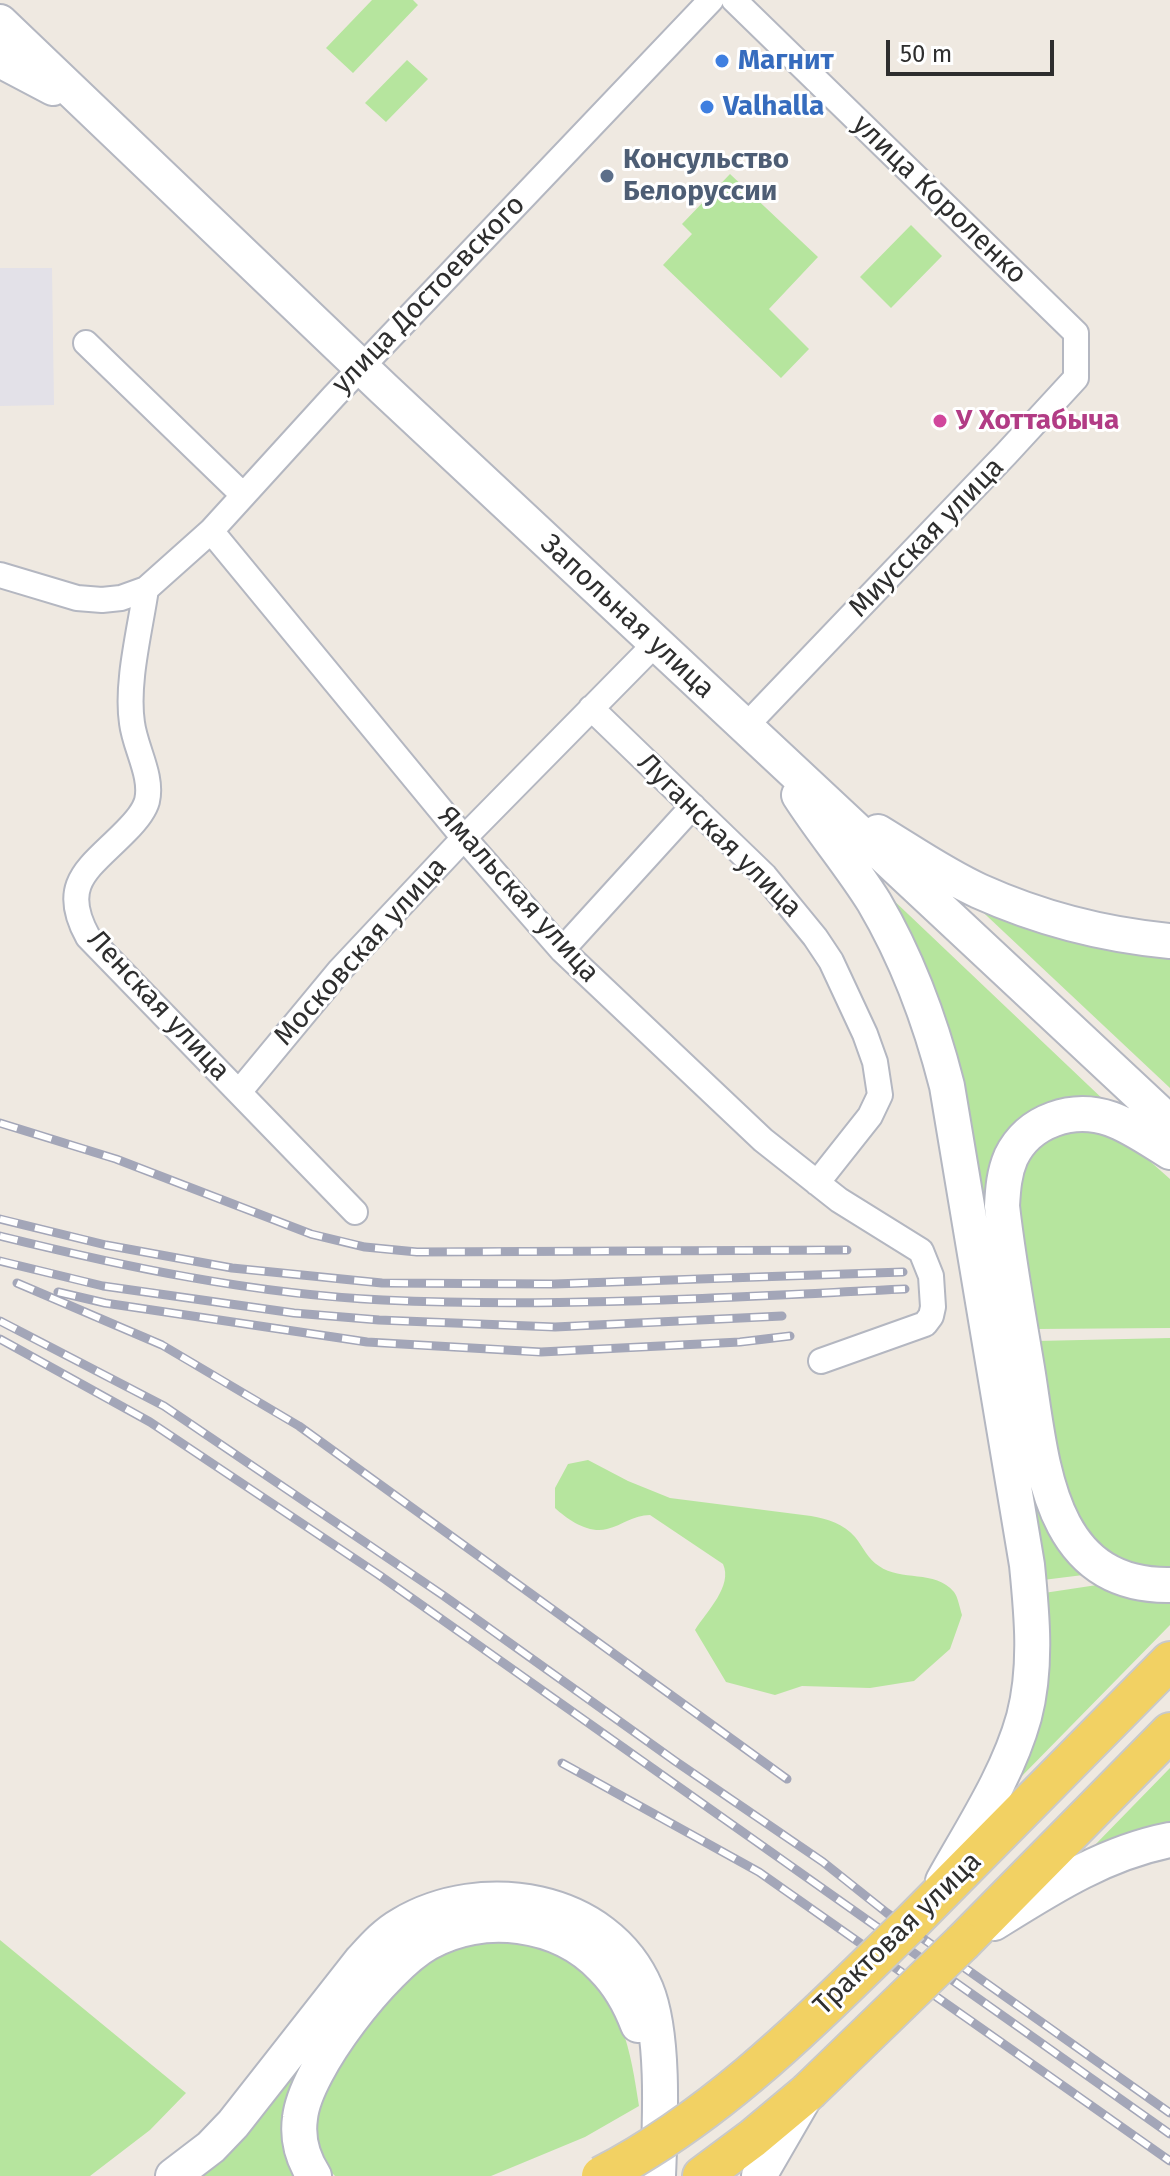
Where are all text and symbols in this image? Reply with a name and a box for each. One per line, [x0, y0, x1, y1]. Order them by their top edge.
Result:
scale bar [890, 24, 1058, 74]
text: 50 m [900, 40, 952, 68]
place label: Магнит [738, 44, 834, 78]
marker: Магнит [713, 52, 731, 70]
place label: Valhalla [723, 90, 824, 124]
marker: Valhalla [698, 98, 716, 116]
street label: улица Короленко [845, 108, 1033, 292]
place label: Консульство Белоруссии [623, 143, 789, 209]
marker: Консульство Белоруссии [598, 167, 616, 185]
street label: улица Достоевского [326, 189, 532, 401]
place label: У Хоттабыча [956, 404, 1119, 438]
marker: У Хоттабыча [931, 412, 949, 430]
street label: Миусская улица [842, 451, 1012, 625]
street label: Запольная улица [533, 528, 721, 706]
street label: Луганская улица [630, 747, 808, 925]
street label: Ямальская улица [430, 800, 606, 990]
street label: Московская улица [268, 851, 454, 1053]
street label: Ленская улица [80, 924, 236, 1088]
street label: Трактовая улица [807, 1845, 989, 2023]

